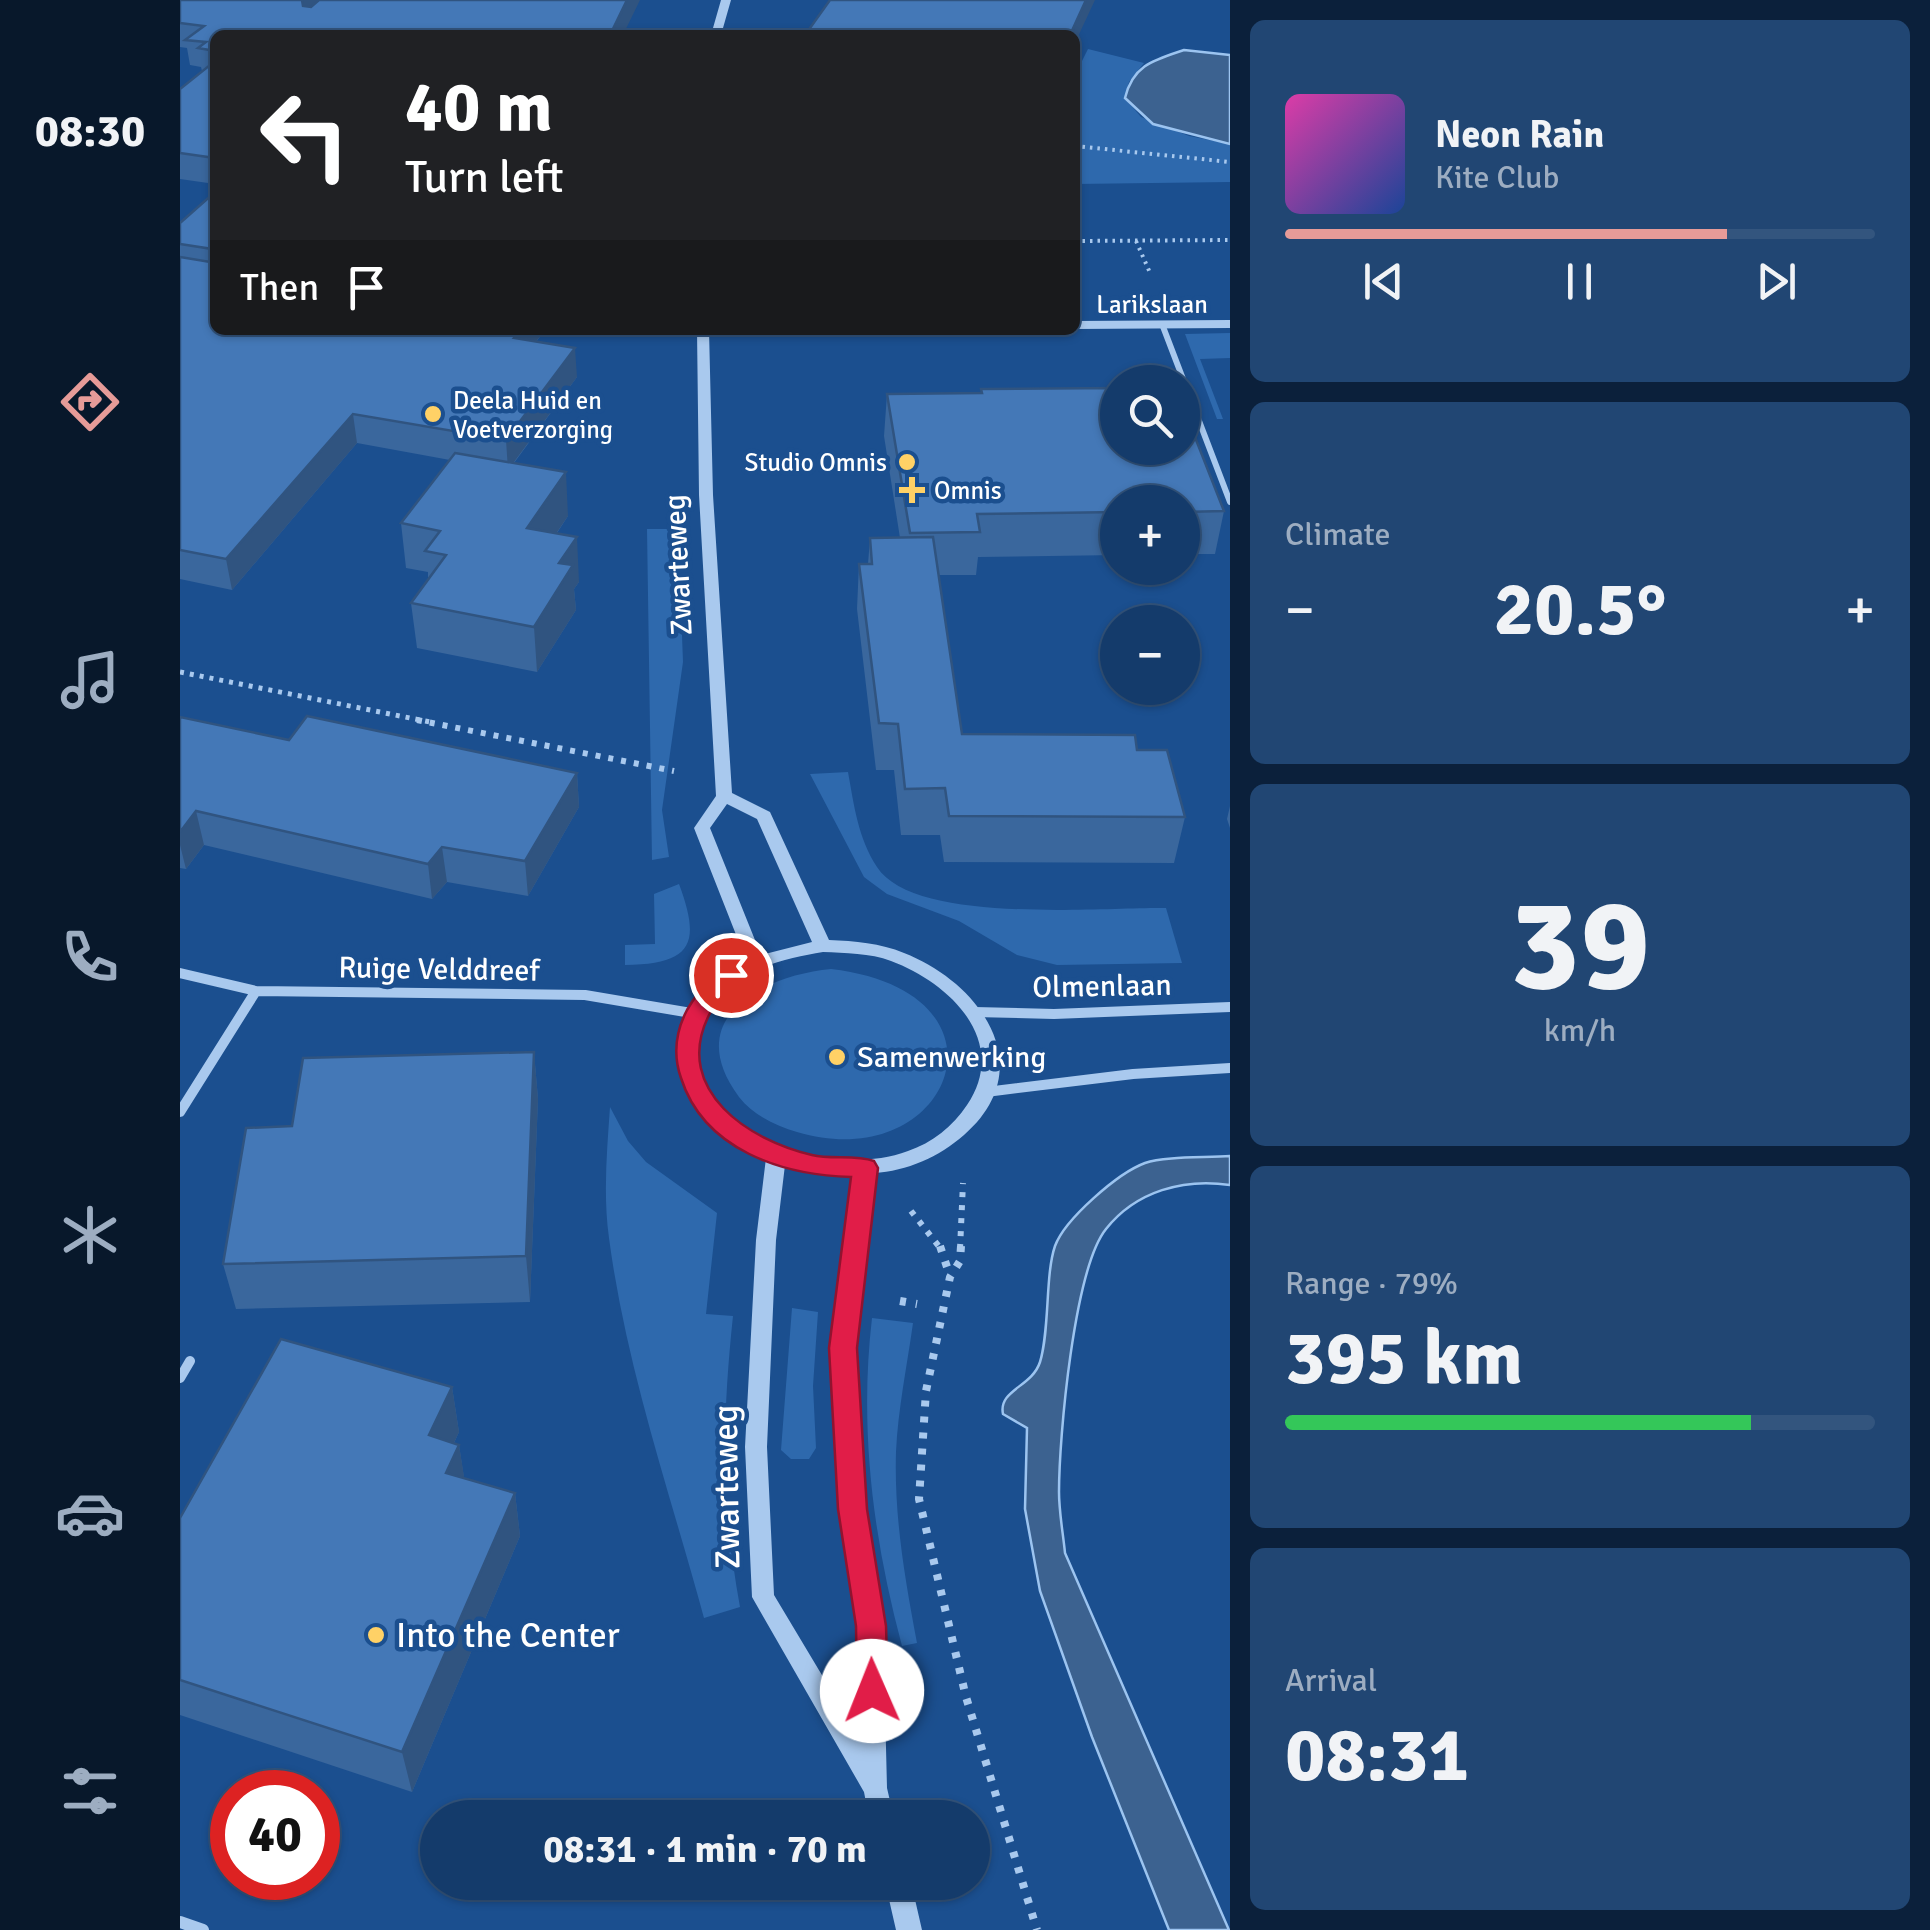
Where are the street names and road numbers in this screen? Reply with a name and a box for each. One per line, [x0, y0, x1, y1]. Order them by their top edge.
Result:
street label: Larikslaan [1096, 289, 1208, 320]
street label: Zwarteweg [656, 494, 701, 636]
street label: Ruige Velddreef [338, 949, 542, 990]
street label: Olmenlaan [1032, 967, 1172, 1006]
street label: Zwarteweg [704, 1404, 749, 1570]

